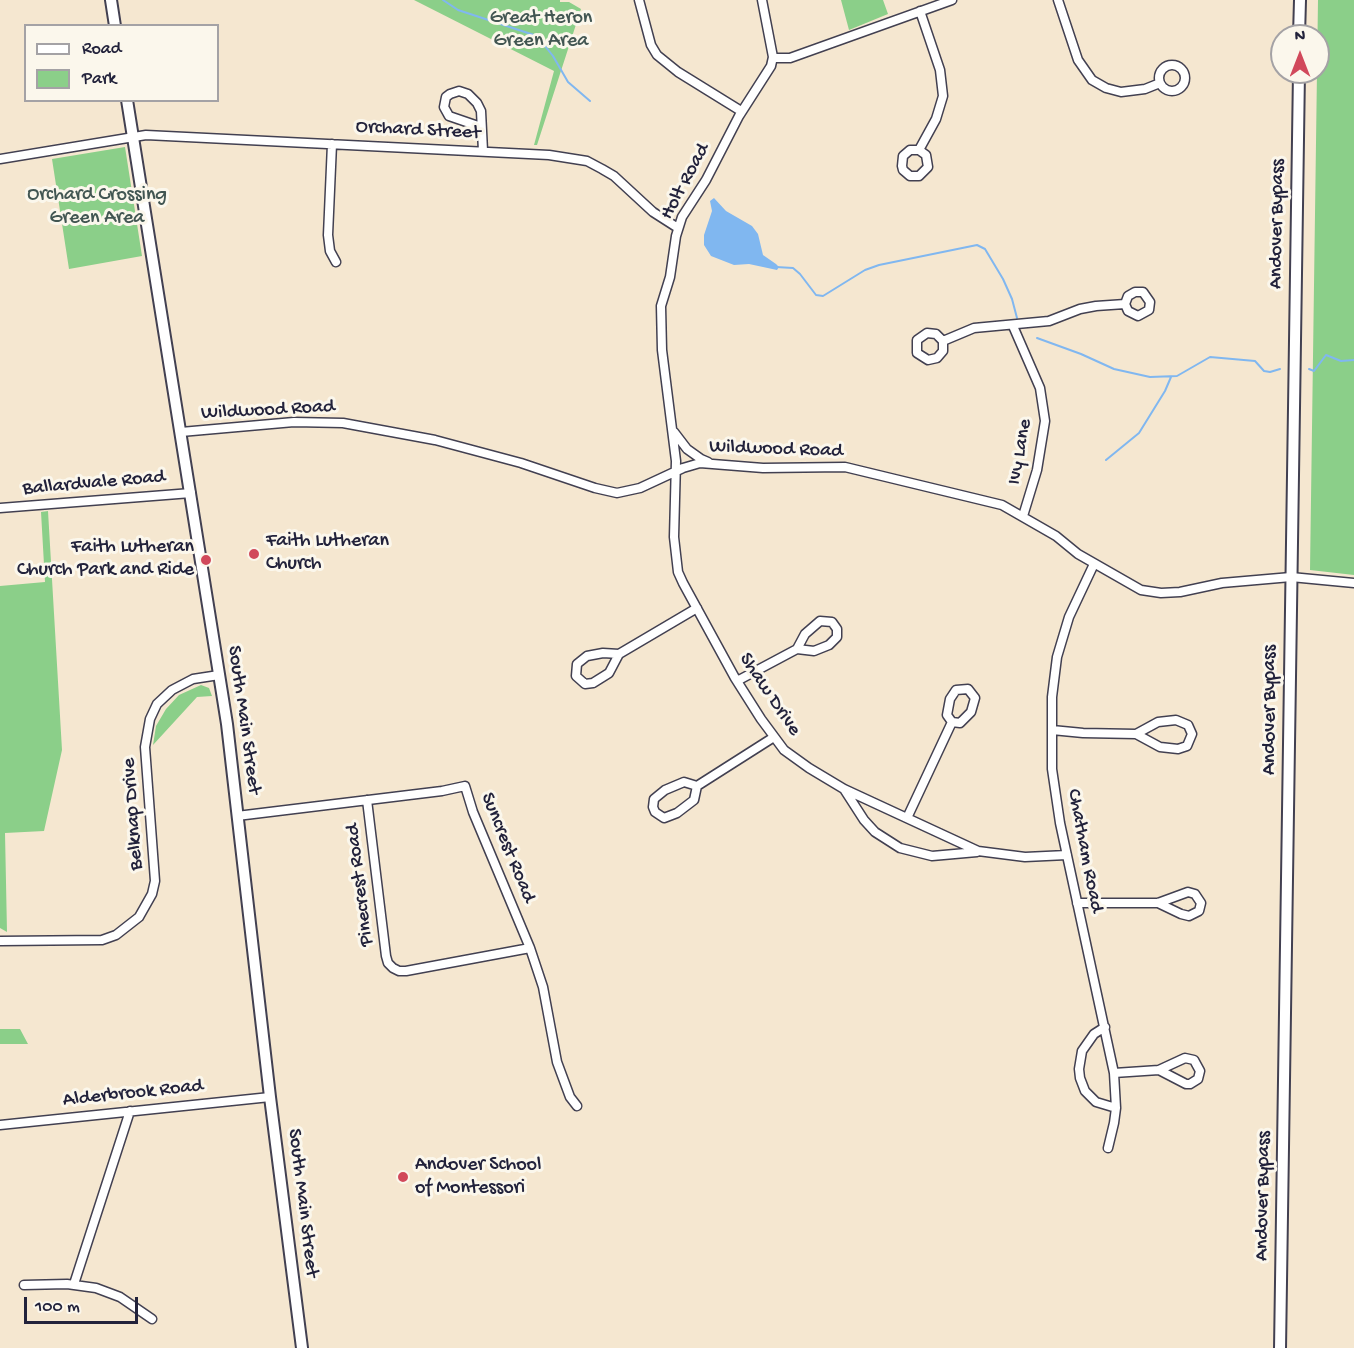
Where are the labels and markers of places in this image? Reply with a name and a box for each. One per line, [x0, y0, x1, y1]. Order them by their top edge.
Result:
place label: Faith Lutheran Church [266, 530, 389, 577]
place label: Faith Lutheran Church Park and Ride [17, 536, 194, 583]
marker: Faith Lutheran Church [247, 547, 261, 561]
marker: Faith Lutheran Church Park and Ride [199, 553, 213, 567]
place label: Andover School of Montessori [415, 1154, 541, 1201]
marker: Andover School of Montessori [396, 1170, 410, 1184]

